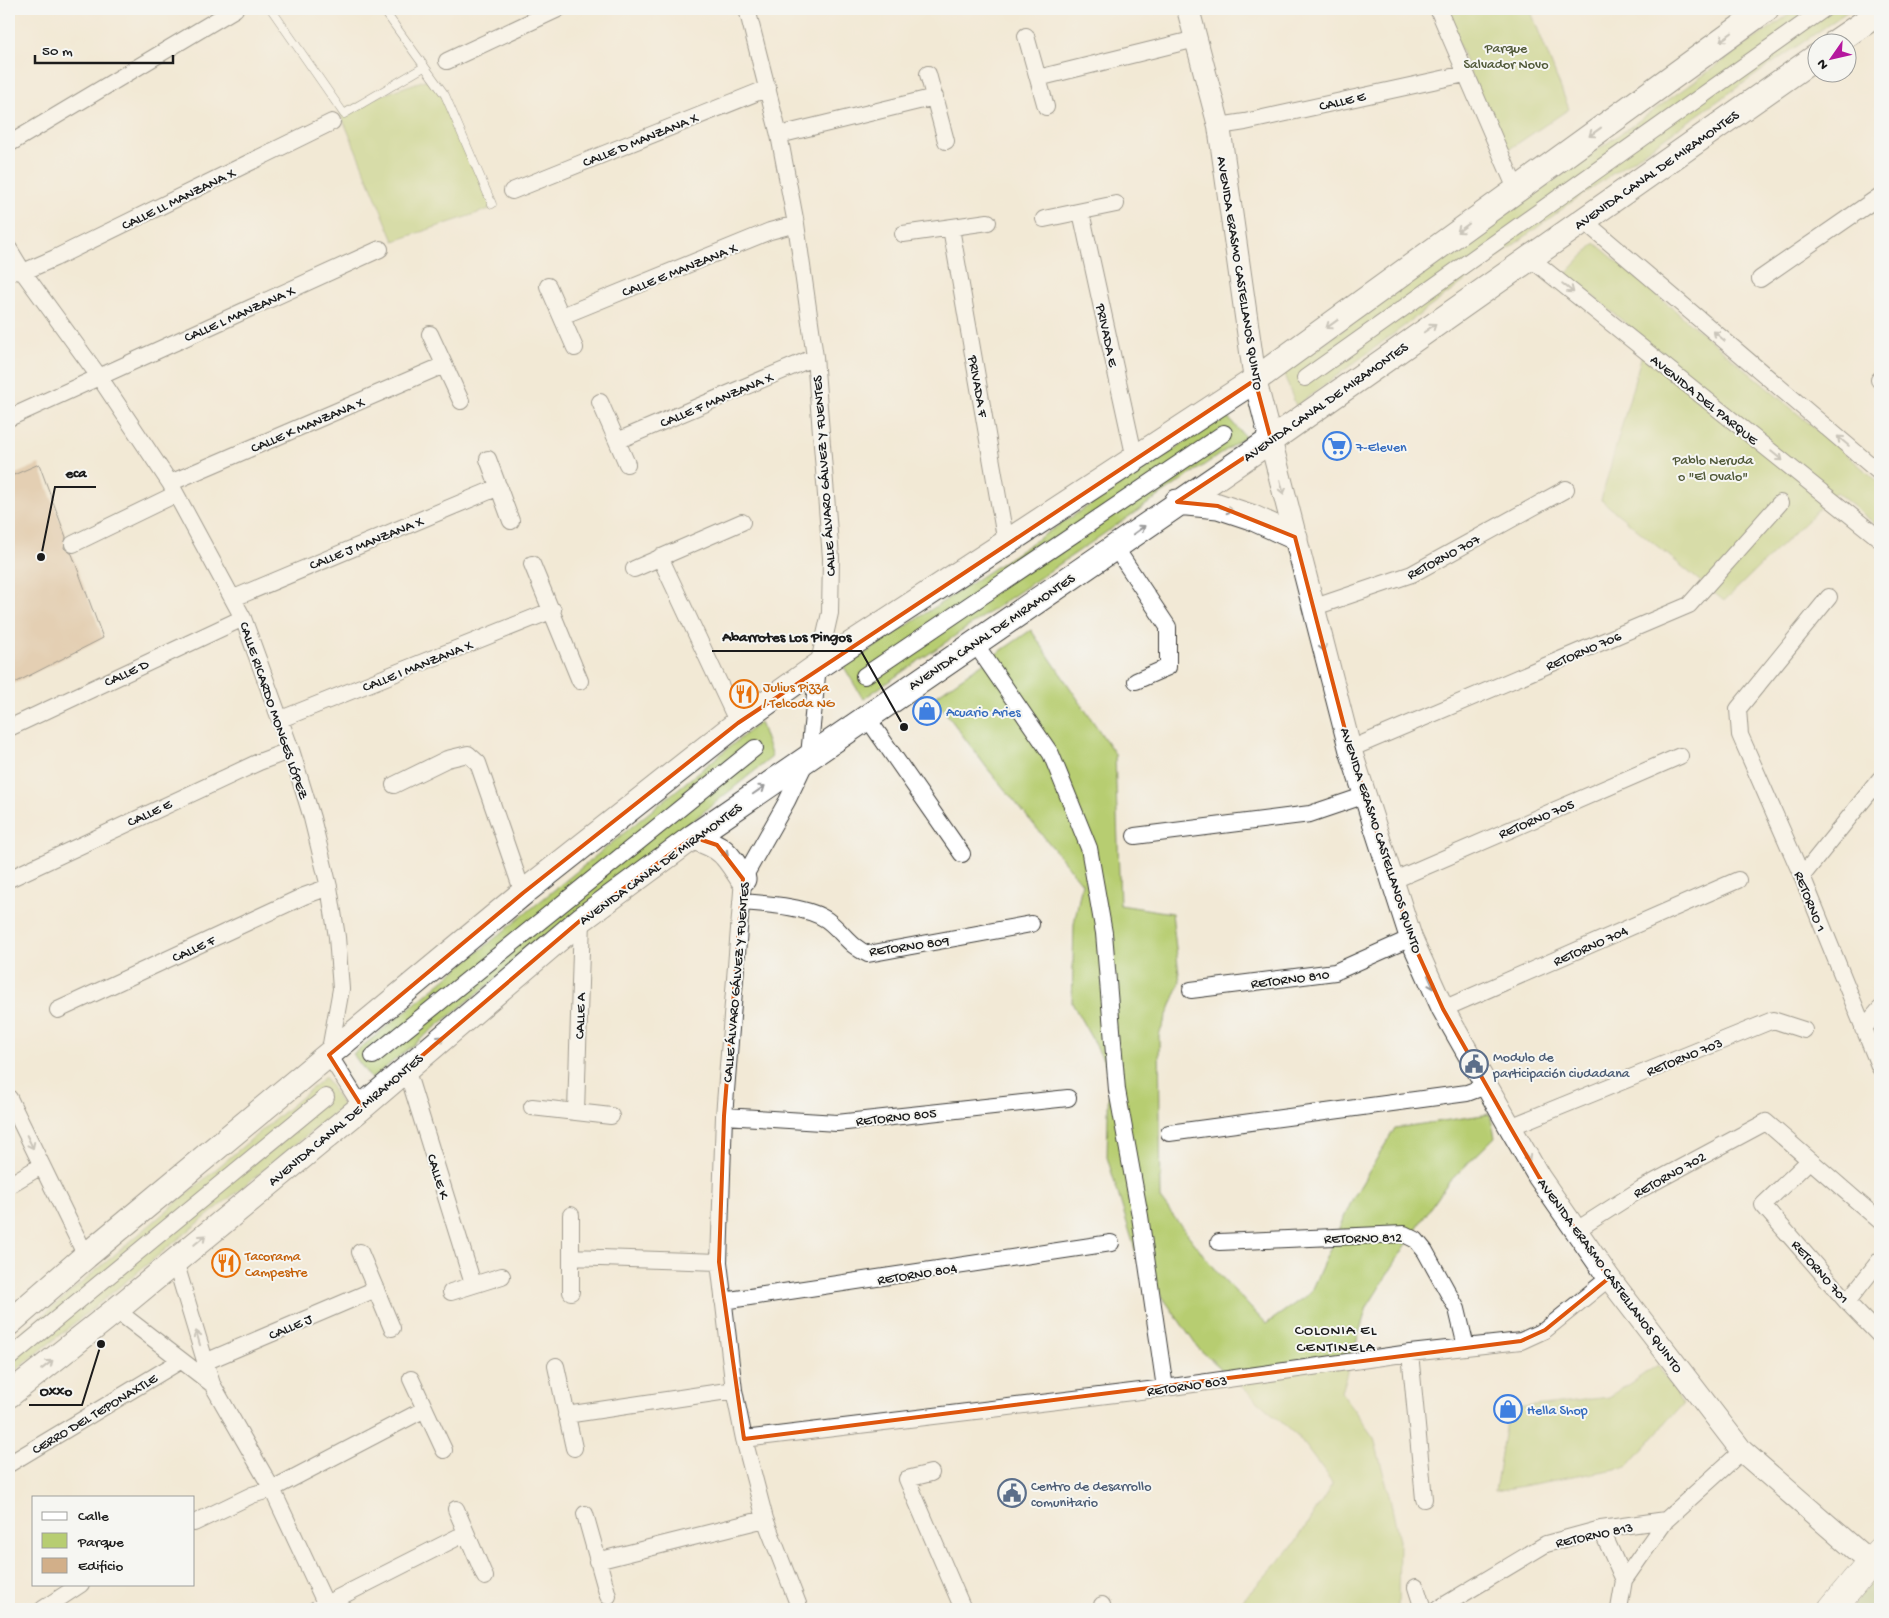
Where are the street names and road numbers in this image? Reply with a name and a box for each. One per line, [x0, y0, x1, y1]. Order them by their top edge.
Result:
street label: CALLE E [1318, 89, 1369, 116]
street label: AVENIDA CANAL DE MIRAMONTES [1572, 107, 1744, 235]
street label: CALLE D MANZANA X [581, 110, 702, 172]
street label: AVENIDA ERASMO CASTELLANOS QUINTO [1212, 155, 1266, 392]
street label: CALLE LL MANZANA X [120, 165, 239, 235]
street label: CALLE E MANZANA X [620, 240, 741, 302]
street label: CALLE L MANZANA X [182, 283, 298, 347]
street label: PRIVADA E [1090, 302, 1121, 370]
street label: AVENIDA CANAL DE MIRAMONTES [1241, 339, 1413, 467]
street label: AVENIDA DEL PARQUE [1646, 352, 1762, 450]
street label: PRIVADA F [963, 353, 990, 419]
street label: CALLE F MANZANA X [658, 370, 777, 433]
street label: CALLE ÁLVARO GÁLVEZ Y FUENTES [810, 374, 841, 577]
street label: CALLE K MANZANA X [249, 394, 368, 458]
street label: CALLE J MANZANA X [307, 513, 427, 575]
street label: RETORNO 707 [1405, 531, 1484, 585]
street label: AVENIDA CANAL DE MIRAMONTES [906, 571, 1079, 695]
street label: CALLE RICARDO MONGES LÓPEZ [234, 620, 311, 803]
street label: RETORNO 706 [1544, 628, 1625, 676]
street label: CALLE I MANZANA X [360, 637, 476, 697]
street label: CALLE D [102, 656, 153, 692]
street label: AVENIDA ERASMO CASTELLANOS QUINTO [1335, 726, 1424, 956]
street label: CALLE E [125, 796, 176, 832]
street label: RETORNO 705 [1497, 797, 1577, 844]
street label: AVENIDA CANAL DE MIRAMONTES [577, 800, 747, 930]
street label: RETORNO 1 [1789, 869, 1829, 935]
street label: CALLE ÁLVARO GÁLVEZ Y FUENTES [720, 881, 755, 1083]
street label: RETORNO 704 [1551, 923, 1631, 971]
street label: CALLE F [170, 933, 219, 968]
street label: RETORNO 809 [868, 933, 951, 962]
street label: RETORNO 810 [1250, 967, 1331, 994]
street label: CALLE A [572, 992, 591, 1040]
street label: RETORNO 703 [1644, 1035, 1725, 1081]
street label: AVENIDA CANAL DE MIRAMONTES [266, 1051, 428, 1191]
street label: RETORNO 805 [855, 1106, 937, 1131]
street label: RETORNO 702 [1631, 1149, 1710, 1203]
street label: CALLE K [422, 1152, 452, 1202]
street label: AVENIDA ERASMO CASTELLANOS QUINTO [1533, 1176, 1686, 1378]
street label: RETORNO 812 [1324, 1230, 1402, 1249]
street label: RETORNO 701 [1787, 1237, 1851, 1308]
street label: RETORNO 804 [876, 1261, 959, 1290]
street label: CALLE J [267, 1311, 316, 1345]
street label: CERRO DEL TEPONAXTLE [29, 1370, 162, 1459]
street label: RETORNO 803 [1146, 1373, 1229, 1402]
street label: RETORNO 813 [1554, 1520, 1635, 1553]

